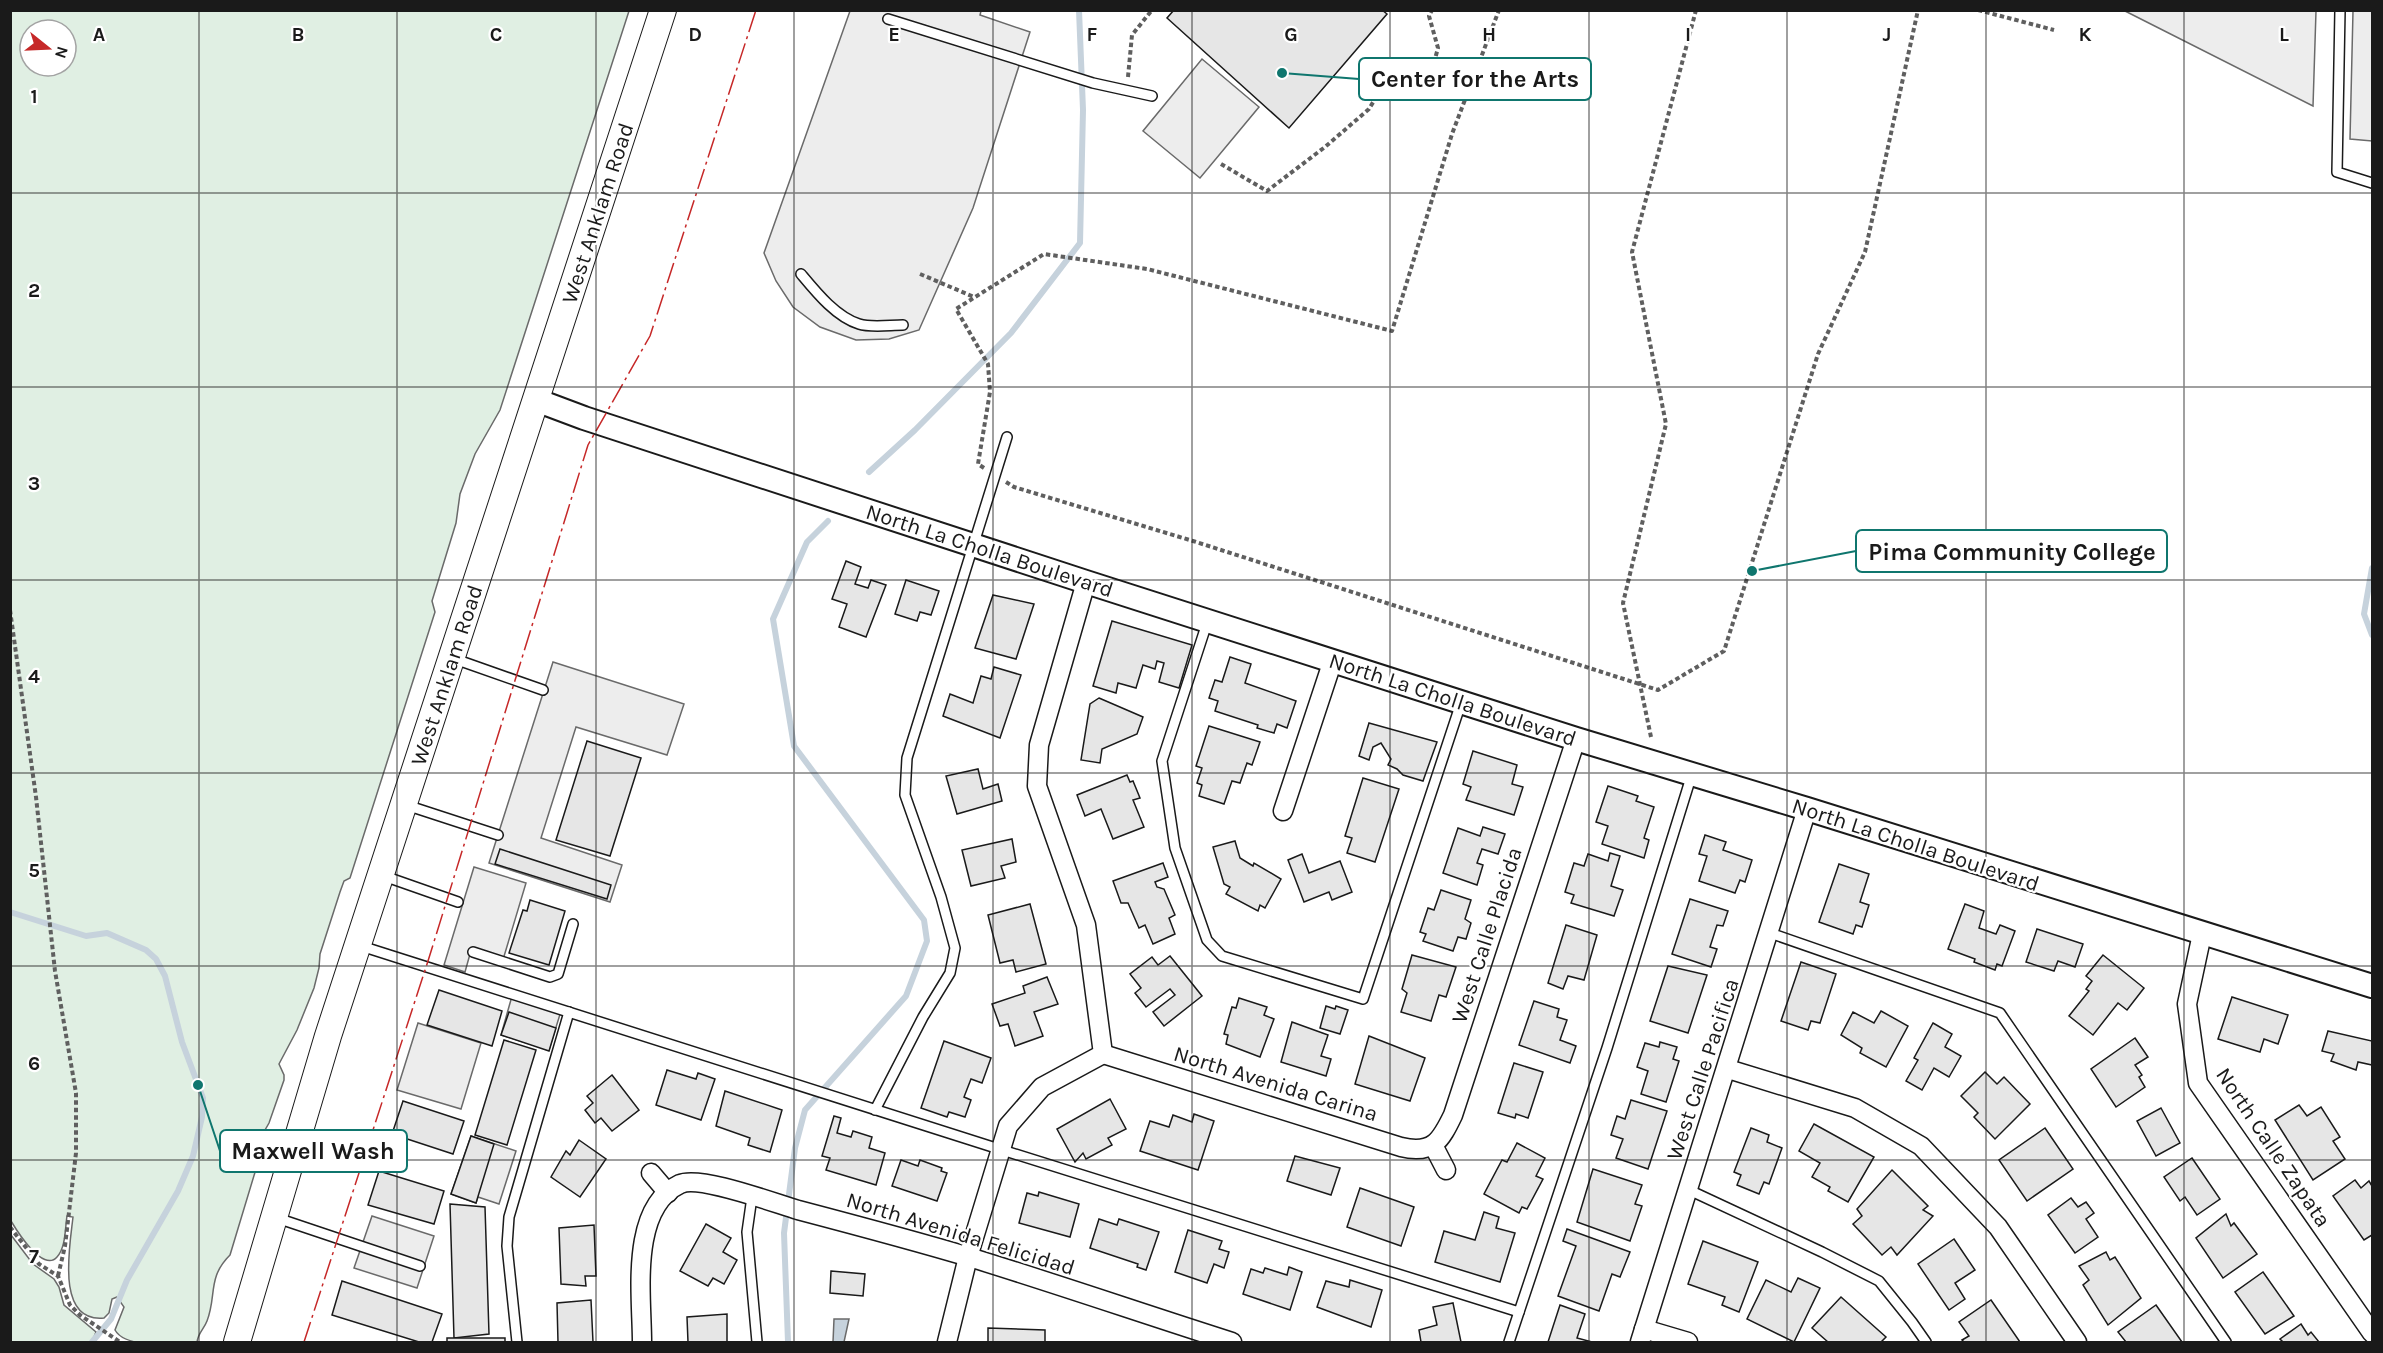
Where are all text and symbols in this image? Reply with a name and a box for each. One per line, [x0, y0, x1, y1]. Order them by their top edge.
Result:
north arrow [18, 18, 78, 78]
text: A [93, 23, 106, 46]
text: B [292, 23, 304, 46]
text: C [490, 23, 502, 46]
text: D [688, 23, 702, 46]
text: E [888, 23, 900, 46]
text: F [1087, 23, 1098, 46]
text: G [1284, 23, 1298, 46]
text: H [1482, 23, 1496, 46]
text: I [1685, 23, 1691, 46]
text: J [1883, 23, 1891, 46]
text: K [2078, 23, 2092, 46]
text: L [2279, 23, 2289, 46]
text: N [51, 44, 73, 61]
callout: Center for the Arts [1359, 58, 1591, 100]
text: Center for the Arts [1371, 65, 1579, 93]
text: 1 [30, 85, 38, 108]
street label: West Anklam Road [556, 120, 639, 307]
text: 2 [28, 279, 40, 302]
text: 3 [28, 472, 40, 495]
street label: North La Cholla Boulevard [863, 499, 1117, 603]
callout: Pima Community College [1856, 530, 2167, 572]
text: Pima Community College [1868, 538, 2156, 566]
street label: West Anklam Road [405, 582, 488, 769]
street label: North La Cholla Boulevard [1326, 648, 1580, 752]
text: 4 [28, 665, 40, 688]
street label: North La Cholla Boulevard [1789, 793, 2043, 897]
street label: West Calle Placida [1446, 844, 1528, 1026]
text: 5 [28, 859, 40, 882]
street label: West Calle Pacifica [1661, 975, 1745, 1163]
street label: North Avenida Carina [1171, 1041, 1381, 1127]
text: 6 [28, 1052, 40, 1075]
street label: North Calle Zapata [2210, 1063, 2336, 1232]
callout: Maxwell Wash [220, 1130, 407, 1172]
text: Maxwell Wash [231, 1137, 395, 1165]
street label: North Avenida Felicidad [843, 1187, 1078, 1281]
text: 7 [29, 1245, 39, 1268]

